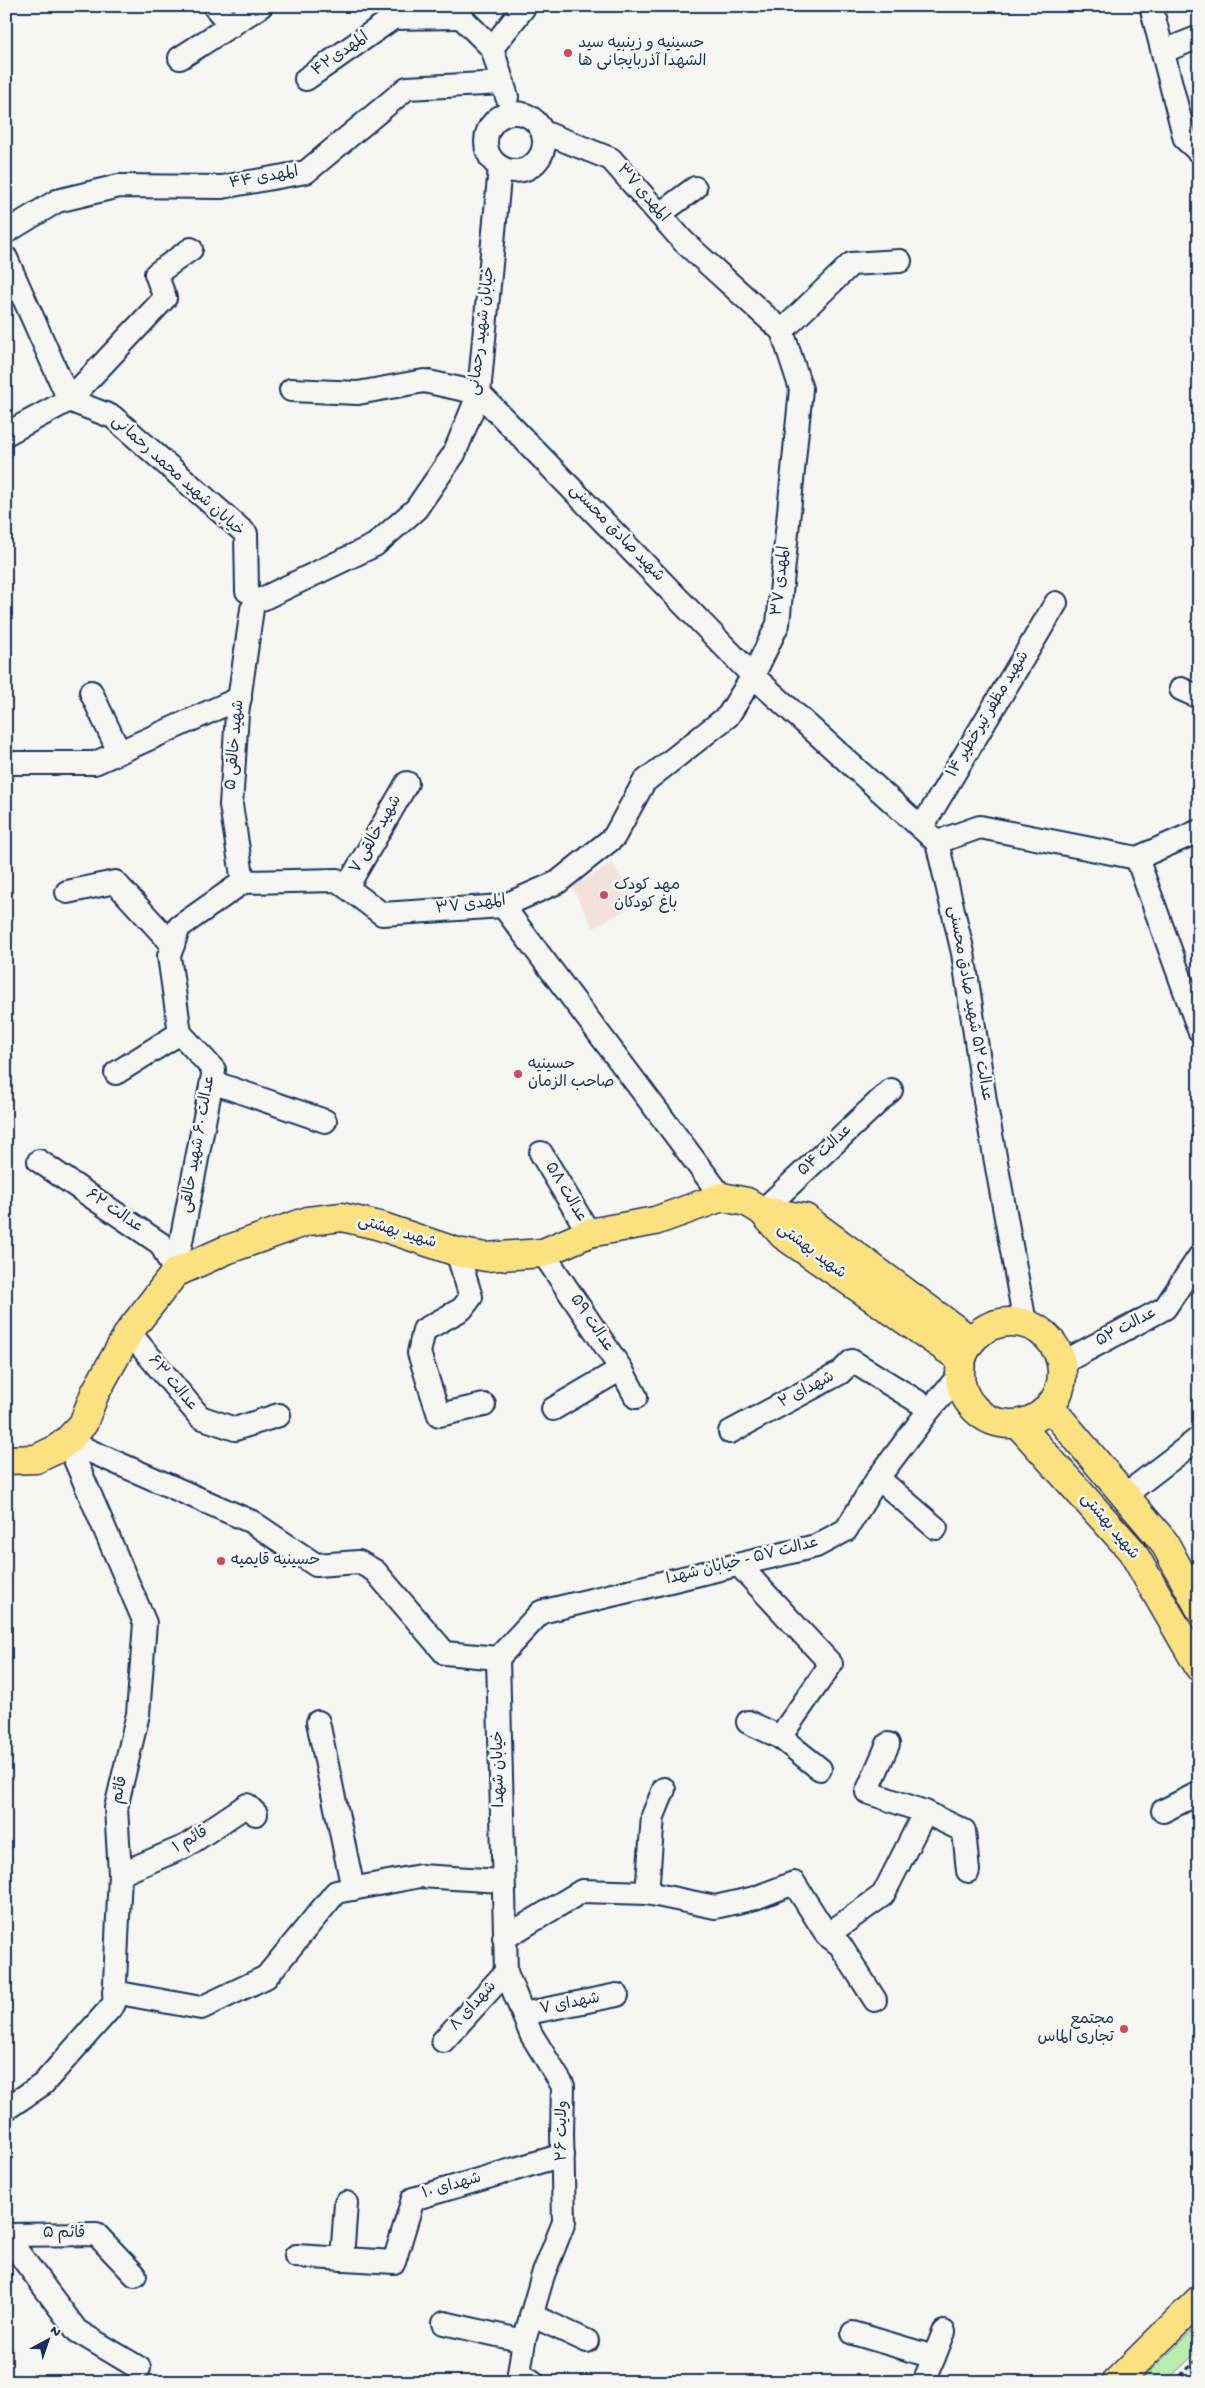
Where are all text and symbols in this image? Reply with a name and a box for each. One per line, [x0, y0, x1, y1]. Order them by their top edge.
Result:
street label: المهدی۴۲ [309, 29, 373, 81]
place label: حسینیه و زینبیه سید الشهدا آذربایجانی ها [578, 35, 706, 72]
marker: حسینیه و زینبیه سید الشهدا آذربایجانی ها [562, 47, 574, 59]
street label: المهدی ۳۷ [612, 161, 672, 227]
street label: المهدی ۴۴ [228, 164, 300, 194]
street label: خیابان شهید رحمانی [466, 265, 500, 397]
street label: خیابان شهید محمد رحمانی [107, 412, 247, 542]
street label: شهید صادق محسنی [565, 481, 667, 587]
street label: المهدی ۳۷ [769, 545, 795, 617]
street label: شهید مظفر تیرخطیر ۱۴ [944, 648, 1034, 782]
street label: شهید خالقی ۵ [223, 699, 249, 791]
street label: شهیدخالقی ۷ [347, 792, 407, 878]
place label: مهد کودک باغ کودکان [614, 877, 680, 914]
marker: مهد کودک باغ کودکان [598, 889, 610, 901]
street label: المهدی ۳۷ [435, 892, 507, 920]
street label: عدالت ۵۲ شهید صادق محسنی [942, 905, 996, 1103]
place label: حسینیه صاحب الزمان [528, 1056, 614, 1093]
marker: حسینیه صاحب الزمان [512, 1068, 524, 1080]
street label: عدالت ۶۰ شهید خالقی [177, 1073, 221, 1215]
street label: عدالت ۵۴ [795, 1121, 857, 1181]
street label: عدالت ۵۸ [540, 1159, 590, 1227]
street label: عدالت ۶۲ [82, 1186, 146, 1238]
street label: شهید بهشتی [355, 1212, 439, 1254]
street label: شهید بهشتی [773, 1220, 849, 1284]
street label: عدالت ۵۹ [565, 1291, 617, 1357]
street label: عدالت ۵۲ [1093, 1304, 1161, 1352]
street label: عدالت ۶۳ [143, 1352, 201, 1416]
street label: شهدای ۲ [776, 1368, 838, 1414]
street label: شهید بهشتی [1076, 1490, 1142, 1564]
street label: عدالت ۵۷ - خیابان شهدا [665, 1534, 821, 1590]
place label: حسینیه قایمیه [231, 1552, 321, 1571]
marker: حسینیه قایمیه [215, 1555, 227, 1567]
street label: خیابان شهدا [490, 1730, 510, 1808]
street label: قائم [109, 1774, 133, 1806]
street label: قائم ۱ [170, 1823, 212, 1859]
street label: شهدای ۸ [447, 1978, 501, 2036]
street label: شهدای ۷ [538, 1990, 602, 2020]
place label: مجتمع تجاری الماس [1037, 2011, 1114, 2048]
marker: مجتمع تجاری الماس [1118, 2023, 1130, 2035]
street label: ولایت ۲۶ [554, 2100, 573, 2162]
street label: شهدای ۱۰ [420, 2170, 484, 2204]
street label: قائم ۵ [43, 2225, 85, 2244]
north arrow [22, 2316, 72, 2366]
text: N [46, 2323, 64, 2341]

